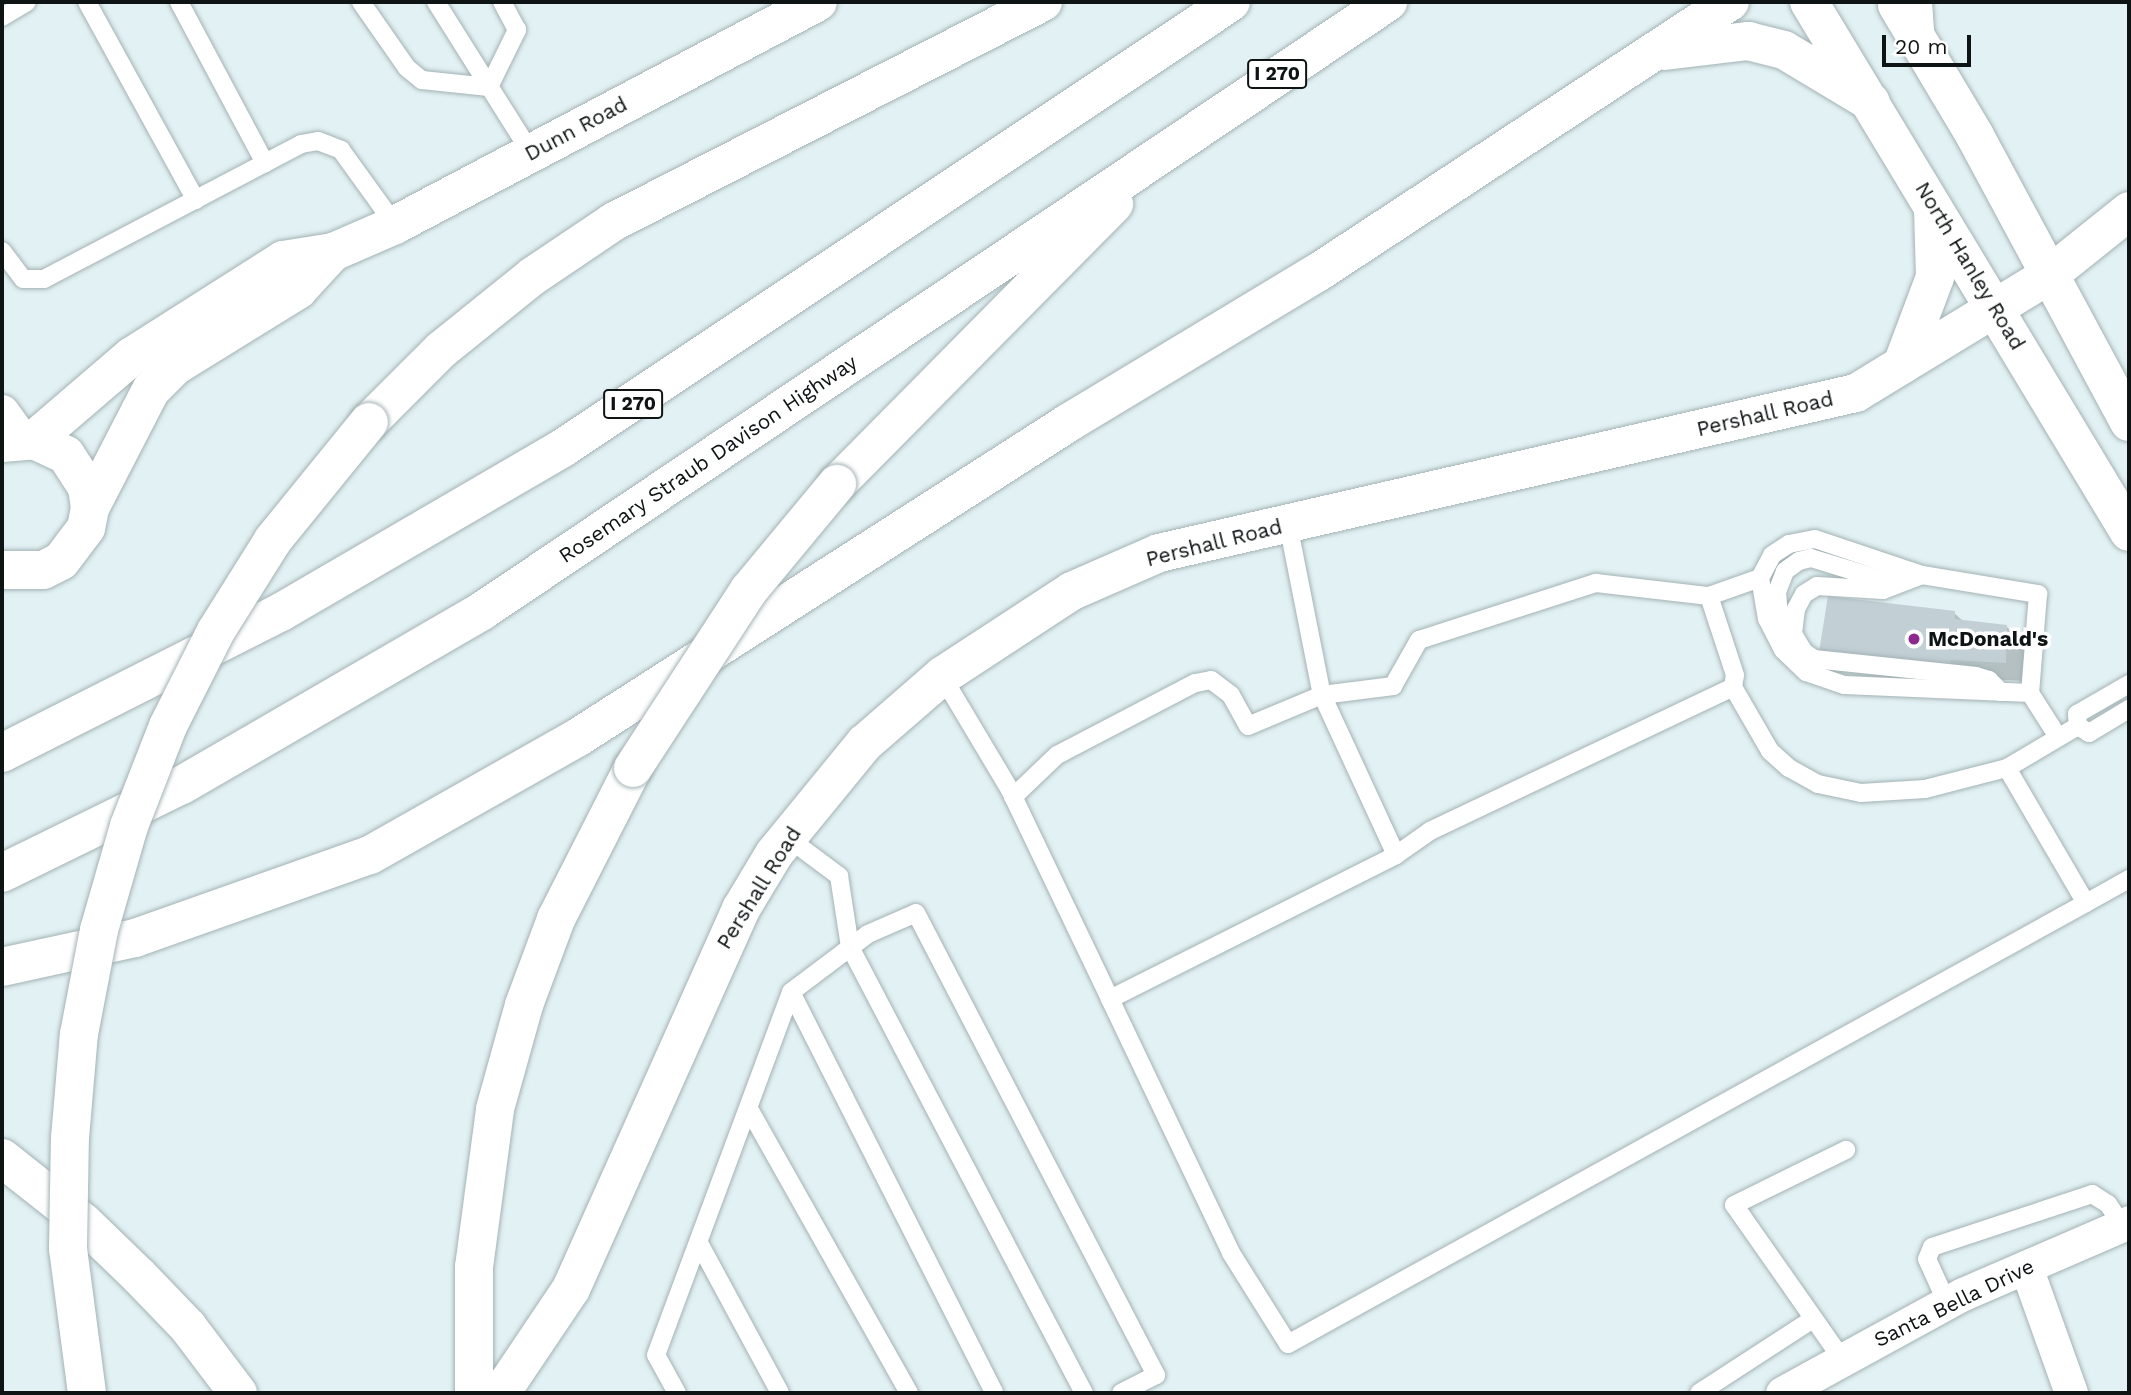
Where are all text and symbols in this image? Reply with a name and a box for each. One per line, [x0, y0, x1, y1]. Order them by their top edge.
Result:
scale bar [1886, 21, 1975, 65]
text: 20 m [1895, 34, 1947, 59]
road number: I 270 [1246, 58, 1308, 90]
street label: Dunn Road [520, 91, 632, 167]
street label: North Hanley Road [1910, 177, 2030, 355]
street label: Rosemary Straub Davison Highway [554, 349, 862, 569]
street label: Pershall Road [1694, 386, 1836, 442]
road number: I 270 [602, 388, 664, 420]
street label: Pershall Road [1143, 514, 1285, 572]
place label: McDonald's [1928, 626, 2048, 652]
marker: McDonald's [1906, 631, 1922, 647]
street label: Pershall Road [711, 822, 807, 954]
street label: Santa Bella Drive [1869, 1253, 2039, 1353]

